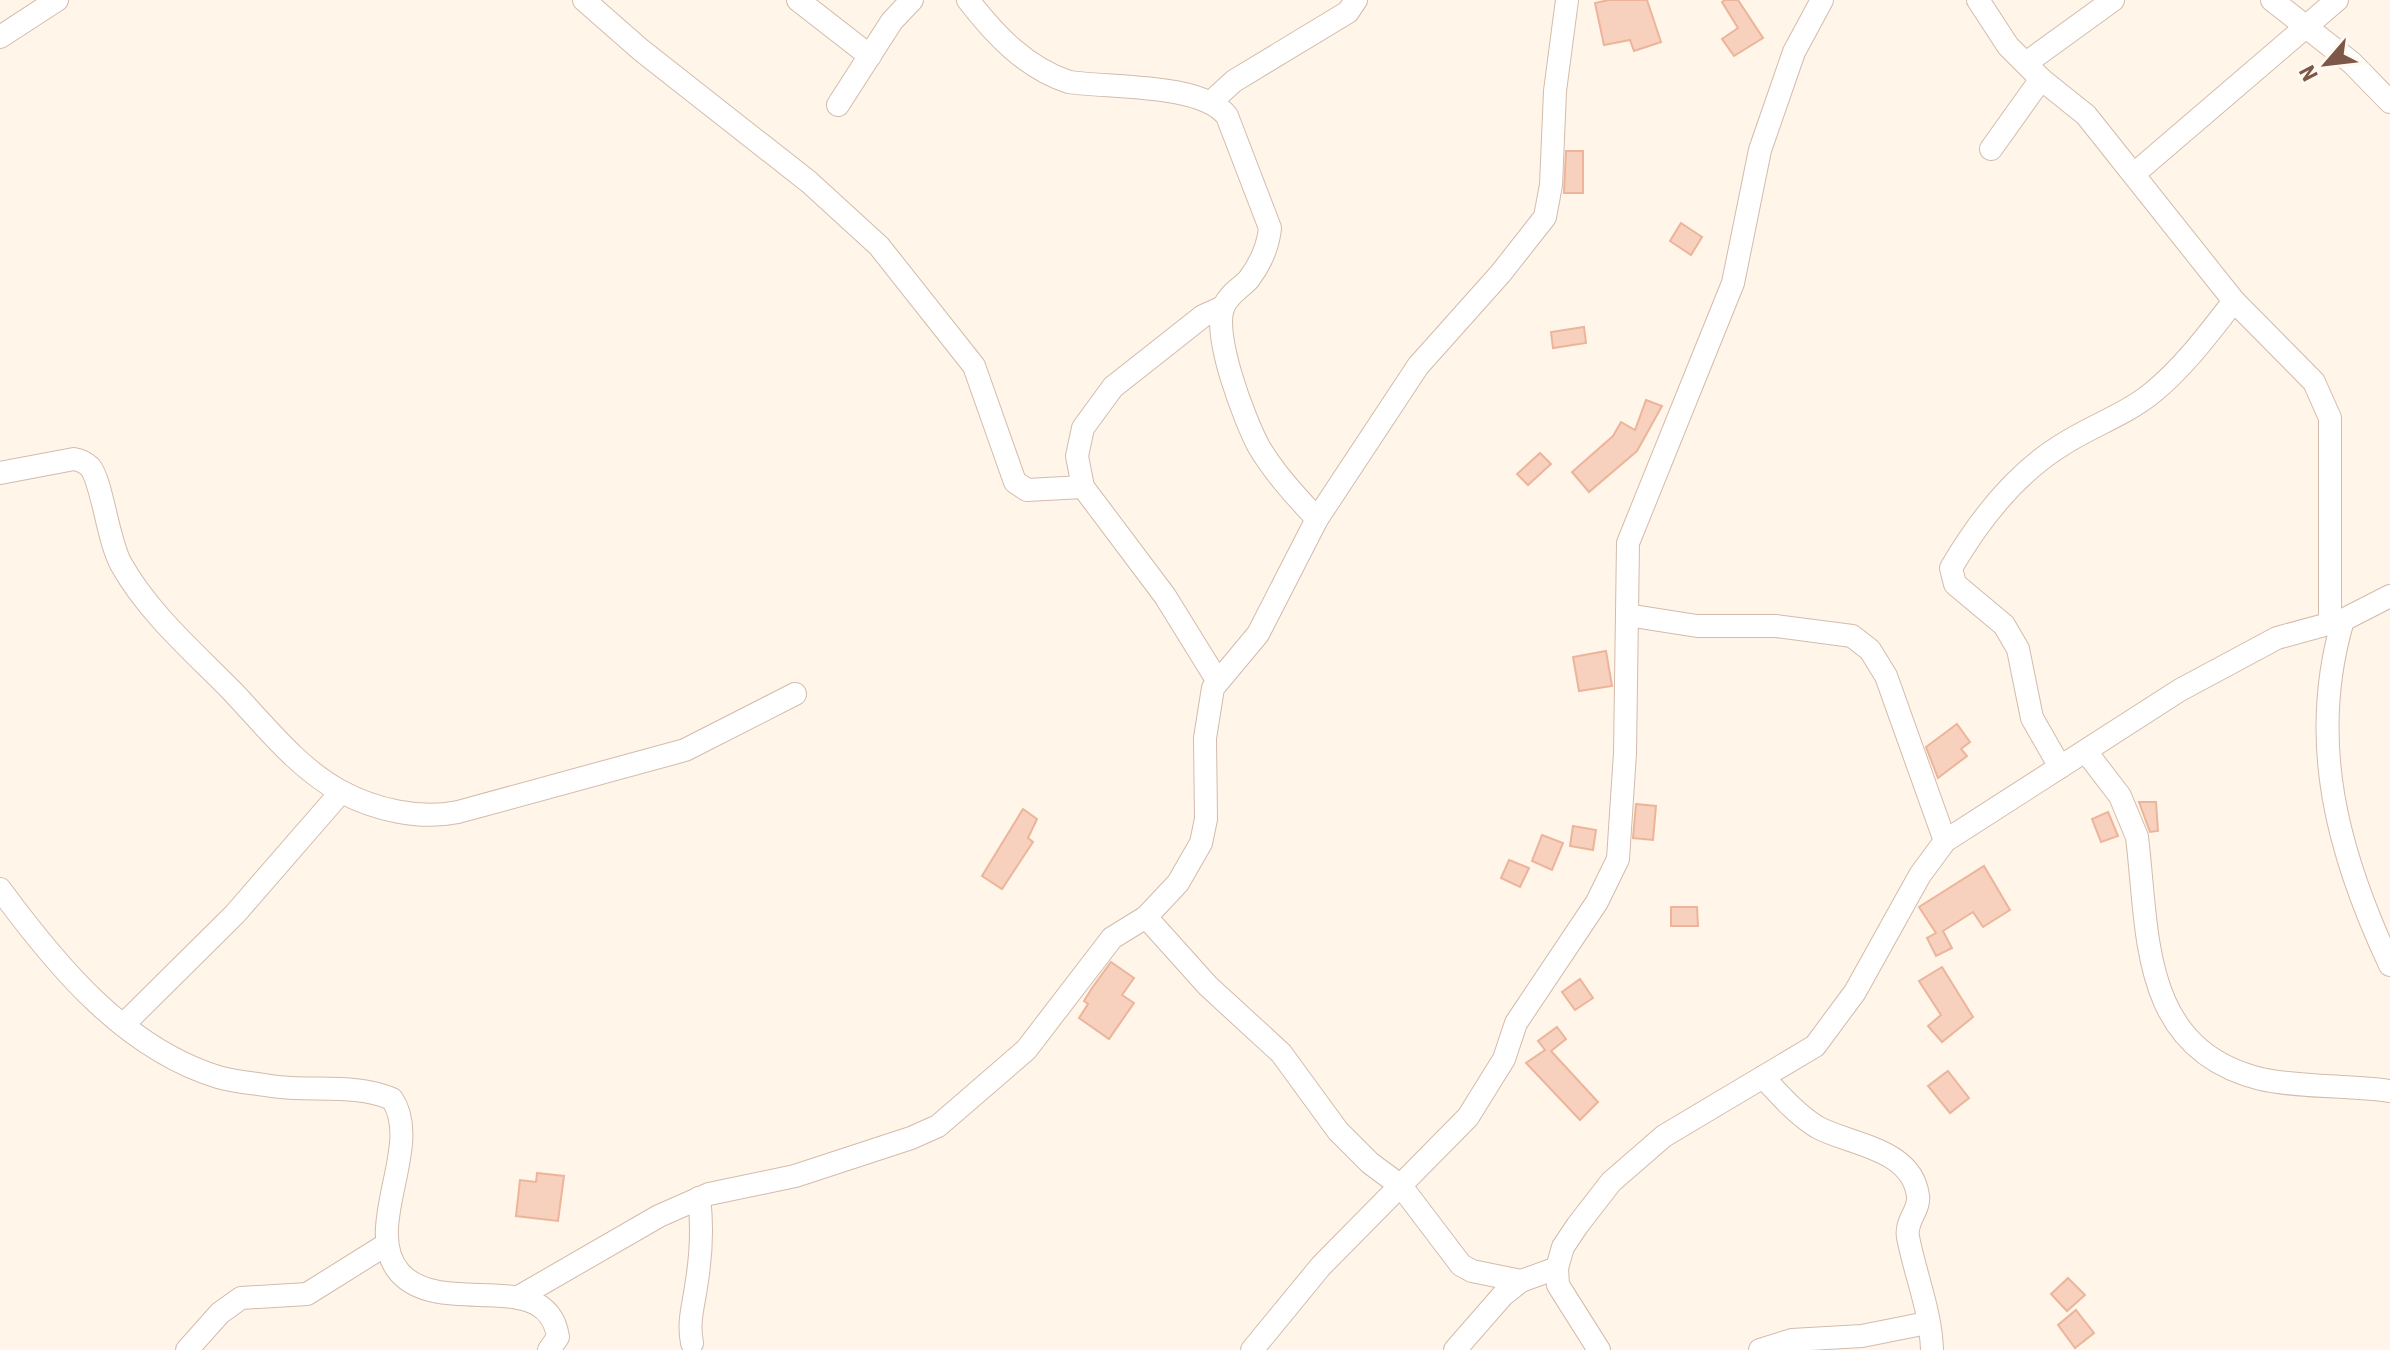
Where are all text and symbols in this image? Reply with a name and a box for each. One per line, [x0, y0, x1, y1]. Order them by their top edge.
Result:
north arrow [2286, 24, 2366, 104]
text: N [2295, 61, 2323, 85]

